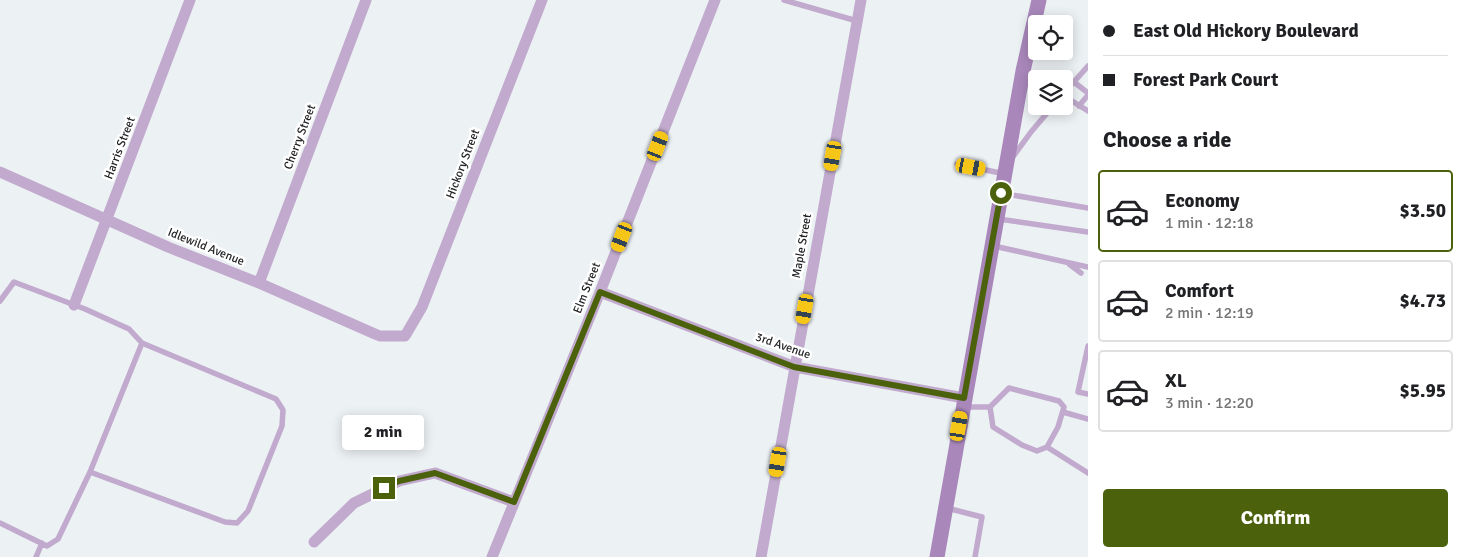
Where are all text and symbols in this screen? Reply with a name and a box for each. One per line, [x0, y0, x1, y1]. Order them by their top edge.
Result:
map controls [1028, 15, 1073, 115]
button: locate [1028, 15, 1073, 60]
text: East Old Hickory Boulevard [1133, 19, 1359, 43]
text: Forest Park Court [1133, 68, 1278, 92]
button: layers [1028, 70, 1073, 115]
street label: Cherry Street [281, 102, 319, 172]
street label: Harris Street [101, 115, 139, 181]
text: Choose a ride [1103, 126, 1231, 153]
street label: Hickory Street [443, 127, 483, 201]
car [645, 129, 670, 163]
car [823, 140, 842, 172]
car [954, 157, 987, 177]
route start [990, 182, 1012, 204]
icon: car [1105, 189, 1150, 234]
text: Economy [1165, 189, 1239, 213]
text: $3.50 [1400, 199, 1446, 223]
street label: Maple Street [789, 212, 815, 280]
text: 1 min · 12:18 [1165, 213, 1254, 233]
car [609, 220, 634, 254]
street label: Idlewild Avenue [166, 225, 246, 269]
street label: Elm Street [570, 260, 604, 316]
icon: car [1105, 279, 1150, 324]
text: Comfort [1165, 279, 1234, 303]
text: $4.73 [1400, 289, 1446, 313]
car [795, 293, 814, 325]
text: 2 min · 12:19 [1165, 303, 1254, 323]
street label: 3rd Avenue [753, 330, 813, 362]
icon: car [1105, 369, 1150, 414]
text: XL [1165, 369, 1187, 393]
text: $5.95 [1400, 379, 1446, 403]
text: 3 min · 12:20 [1165, 393, 1254, 413]
car [949, 410, 968, 442]
callout: 2 min [343, 416, 425, 450]
text: 2 min [364, 422, 402, 442]
car [768, 446, 787, 478]
route end [373, 477, 395, 499]
button: Confirm [1103, 489, 1448, 547]

